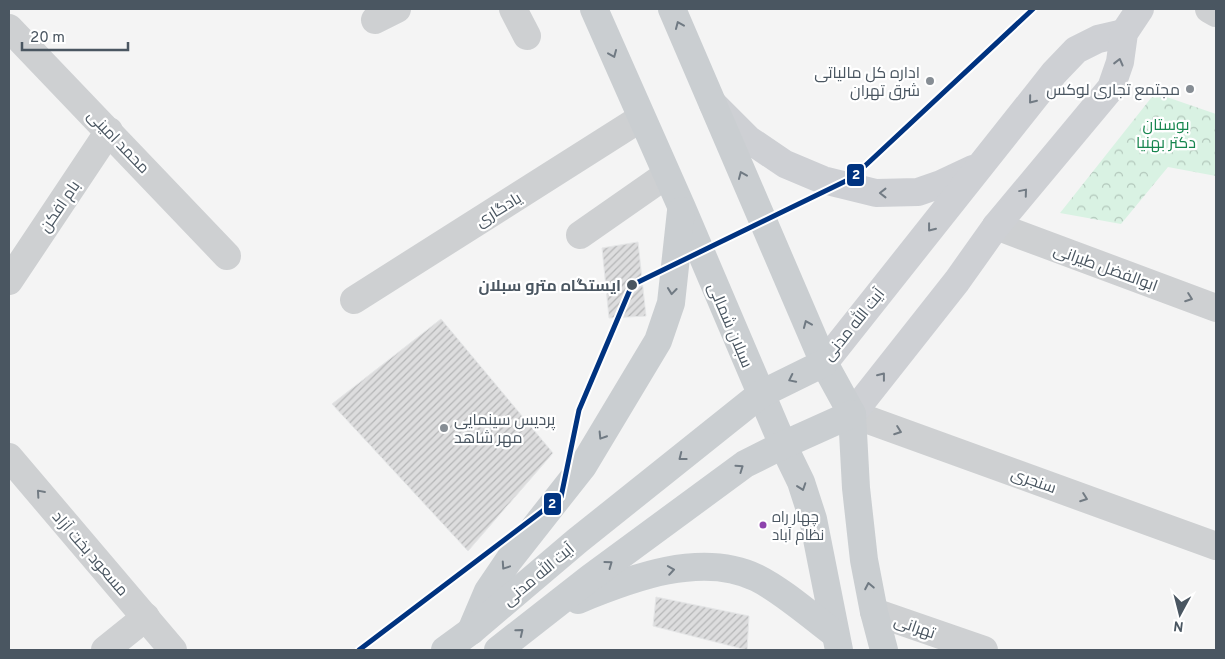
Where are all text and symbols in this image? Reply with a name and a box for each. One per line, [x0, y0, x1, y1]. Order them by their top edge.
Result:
scale bar [22, 20, 129, 52]
one-way arrow [674, 21, 685, 30]
text: 20 m [30, 29, 65, 48]
one-way arrow [608, 49, 618, 57]
one-way arrow [1113, 58, 1124, 67]
place label: اداره کل مالیاتی شرق تهران [814, 64, 920, 102]
marker: اداره کل مالیاتی شرق تهران [924, 75, 936, 87]
place label: مجتمع تجاری لوکس [1046, 81, 1180, 101]
marker: مجتمع تجاری لوکس [1184, 83, 1196, 95]
one-way arrow [1028, 95, 1037, 104]
street label: محمد امینی [82, 106, 153, 179]
park label: بوستان دکتر بهنیا [1136, 116, 1196, 154]
line badge: 2 [846, 163, 865, 187]
text: 2 [852, 167, 860, 184]
one-way arrow [738, 171, 749, 180]
street label: بام افکن [36, 177, 85, 237]
street label: یادگاری [472, 188, 527, 233]
one-way arrow [879, 188, 886, 198]
one-way arrow [1019, 189, 1027, 198]
one-way arrow [927, 222, 936, 231]
street label: ابوالفضل طیرانی [1050, 241, 1160, 297]
place label: ایستگاه مترو سبلان [478, 277, 621, 297]
marker: ایستگاه مترو سبلان [625, 278, 639, 292]
street label: سبلان شمالی [702, 280, 756, 371]
street label: آیت الله مدنی [818, 283, 890, 366]
one-way arrow [667, 287, 678, 295]
one-way arrow [1184, 292, 1193, 302]
one-way arrow [803, 320, 813, 329]
one-way arrow [876, 372, 885, 382]
one-way arrow [789, 373, 798, 383]
place label: پردیس سینمایی مهر شاهد [454, 411, 556, 449]
marker: پردیس سینمایی مهر شاهد [438, 422, 450, 434]
one-way arrow [893, 425, 902, 435]
one-way arrow [598, 430, 608, 439]
one-way arrow [679, 452, 688, 460]
street label: سنجری [1008, 464, 1059, 499]
one-way arrow [734, 465, 744, 474]
one-way arrow [797, 482, 807, 490]
one-way arrow [37, 490, 45, 499]
line badge: 2 [543, 492, 562, 516]
one-way arrow [1079, 492, 1087, 502]
text: 2 [548, 496, 556, 513]
street label: مسعود بخت آزاد [47, 508, 132, 601]
place label: چهار راه نظام آباد [772, 509, 824, 546]
marker: چهار راه نظام آباد [758, 520, 768, 530]
street label: آیت الله مدنی [498, 538, 580, 611]
one-way arrow [502, 560, 511, 570]
one-way arrow [603, 561, 613, 570]
one-way arrow [667, 565, 675, 576]
one-way arrow [865, 581, 875, 590]
north arrow [1155, 589, 1205, 639]
street label: تهرانی [891, 612, 938, 644]
text: N [1173, 616, 1185, 634]
one-way arrow [514, 630, 523, 638]

